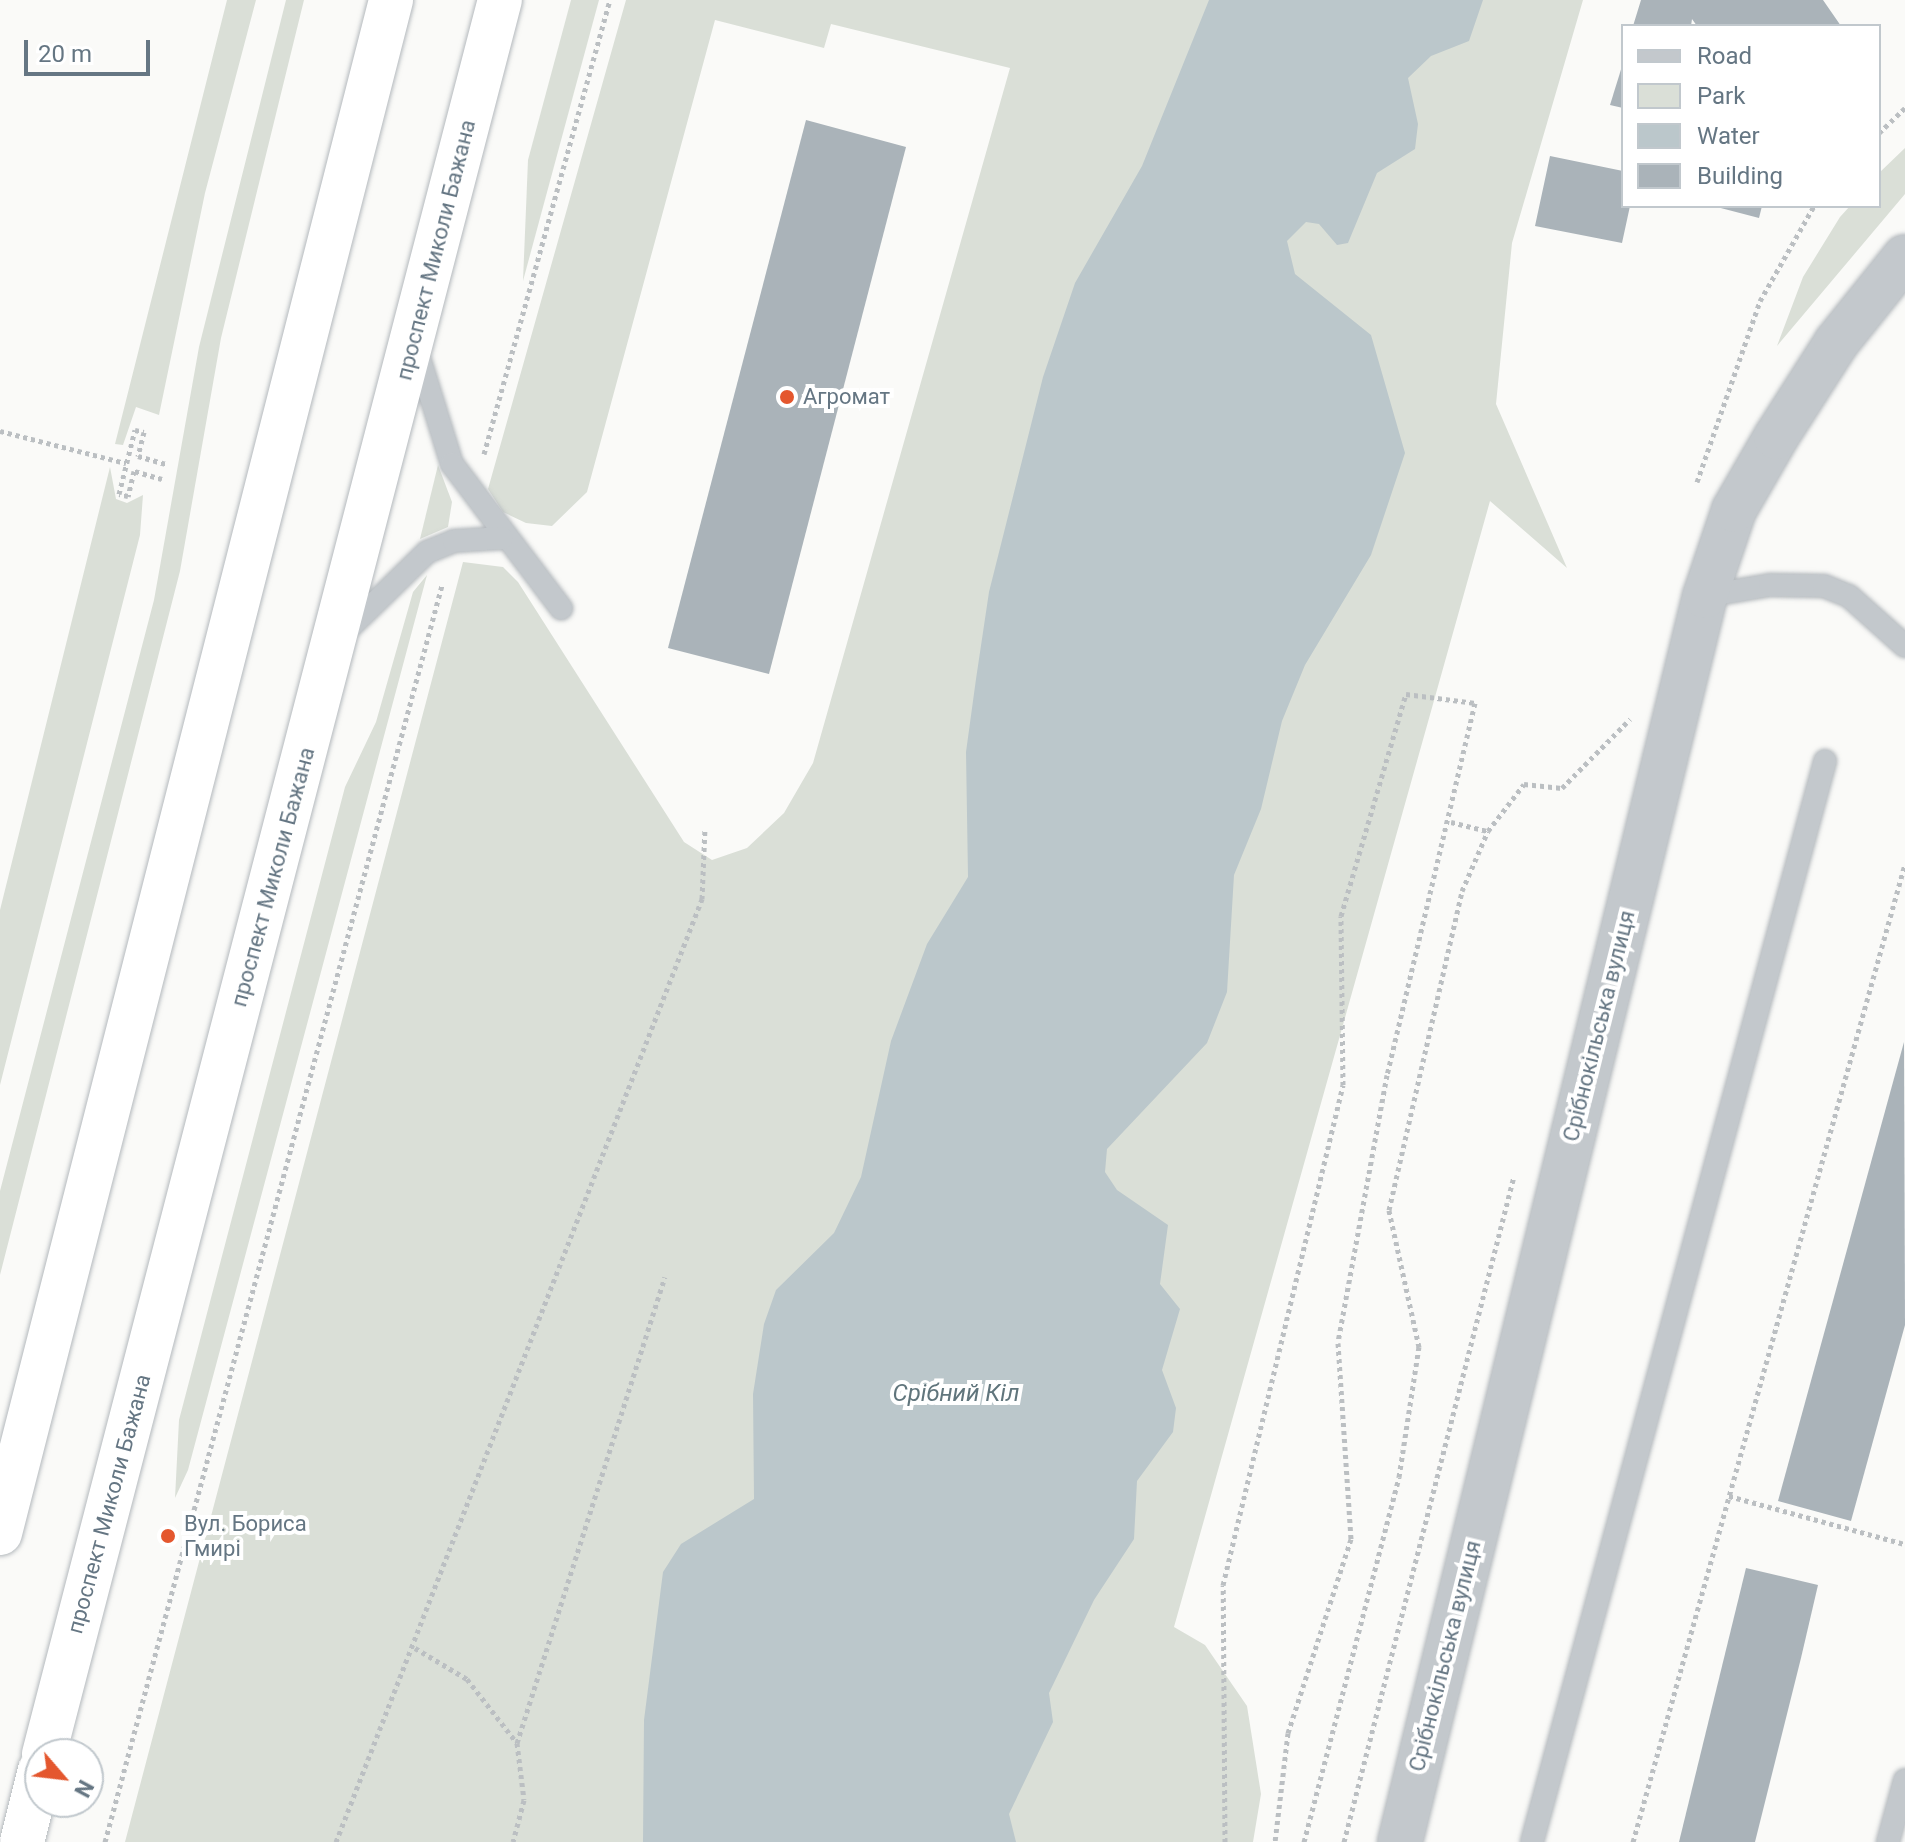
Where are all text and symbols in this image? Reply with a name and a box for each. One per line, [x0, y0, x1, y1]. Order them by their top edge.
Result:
scale bar [28, 24, 154, 74]
legend [1621, 24, 1881, 208]
text: 20 m [38, 40, 92, 68]
text: Road [1697, 42, 1752, 70]
text: Park [1697, 82, 1745, 110]
street label: проспект Миколи Бажана [391, 117, 481, 383]
text: Water [1697, 122, 1760, 150]
text: Building [1697, 162, 1783, 190]
place label: Агромат [803, 384, 890, 410]
marker: Агромат [778, 388, 796, 406]
street label: проспект Миколи Бажана [226, 744, 320, 1010]
street label: Срібнокільська вулиця [1558, 908, 1640, 1144]
street label: проспект Миколи Бажана [62, 1371, 156, 1637]
water label: Срібний Кіл [893, 1380, 1019, 1408]
place label: Вул. Бориса Гмирі [184, 1510, 307, 1562]
marker: Вул. Бориса Гмирі [159, 1527, 177, 1545]
street label: Срібнокільська вулиця [1404, 1538, 1486, 1774]
north arrow [24, 1738, 104, 1818]
text: N [69, 1776, 99, 1801]

